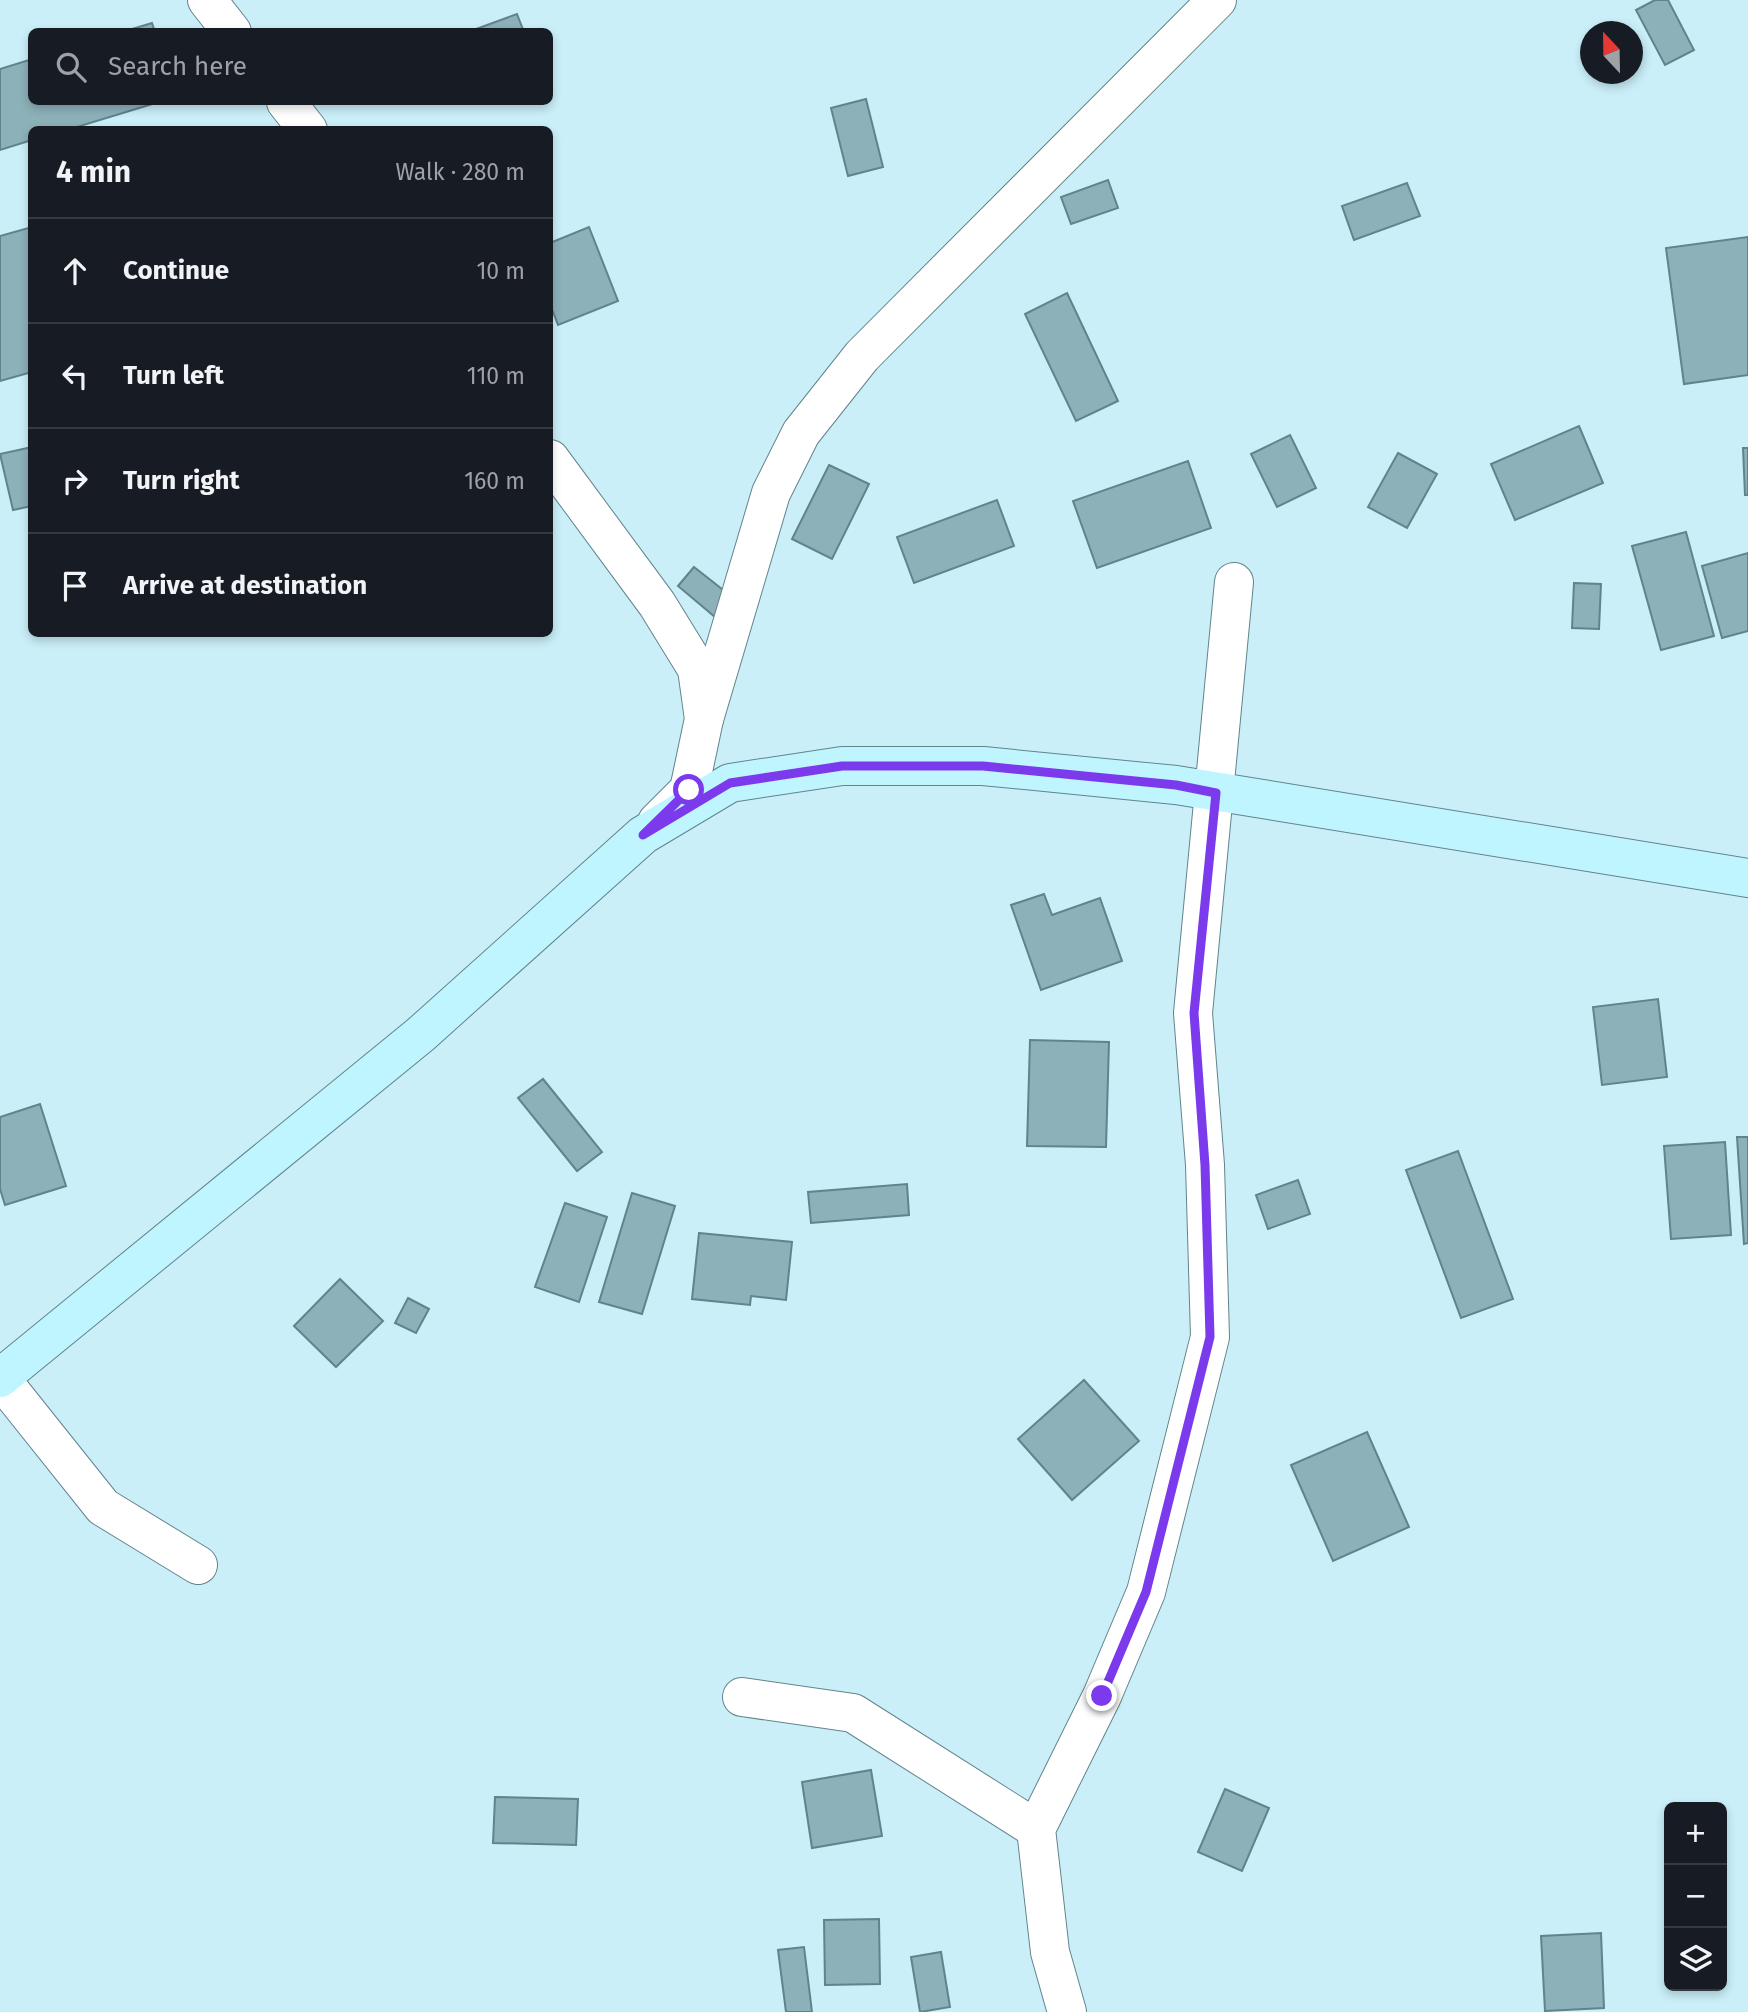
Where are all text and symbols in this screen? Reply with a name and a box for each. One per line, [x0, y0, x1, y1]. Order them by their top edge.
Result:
north arrow [1580, 21, 1643, 84]
search box [28, 28, 553, 105]
icon: search [52, 48, 90, 86]
text: Search here [108, 51, 247, 82]
text: 4 min [56, 154, 131, 190]
text: Walk · 280 m [395, 158, 525, 186]
icon: ahead [56, 252, 94, 290]
text: Continue [123, 255, 229, 286]
text: 10 m [476, 257, 525, 285]
icon: left [56, 357, 94, 395]
text: Turn left [123, 360, 224, 391]
text: 110 m [467, 362, 525, 390]
icon: right [56, 462, 94, 500]
text: Turn right [123, 465, 240, 496]
text: 160 m [464, 467, 525, 495]
icon: arrive [56, 567, 94, 605]
text: Arrive at destination [123, 570, 367, 601]
route start [673, 774, 704, 805]
route end [1086, 1680, 1117, 1711]
map controls [1664, 1802, 1727, 1991]
button: + [1664, 1802, 1727, 1865]
button: − [1664, 1865, 1727, 1928]
button: layers [1664, 1928, 1727, 1991]

